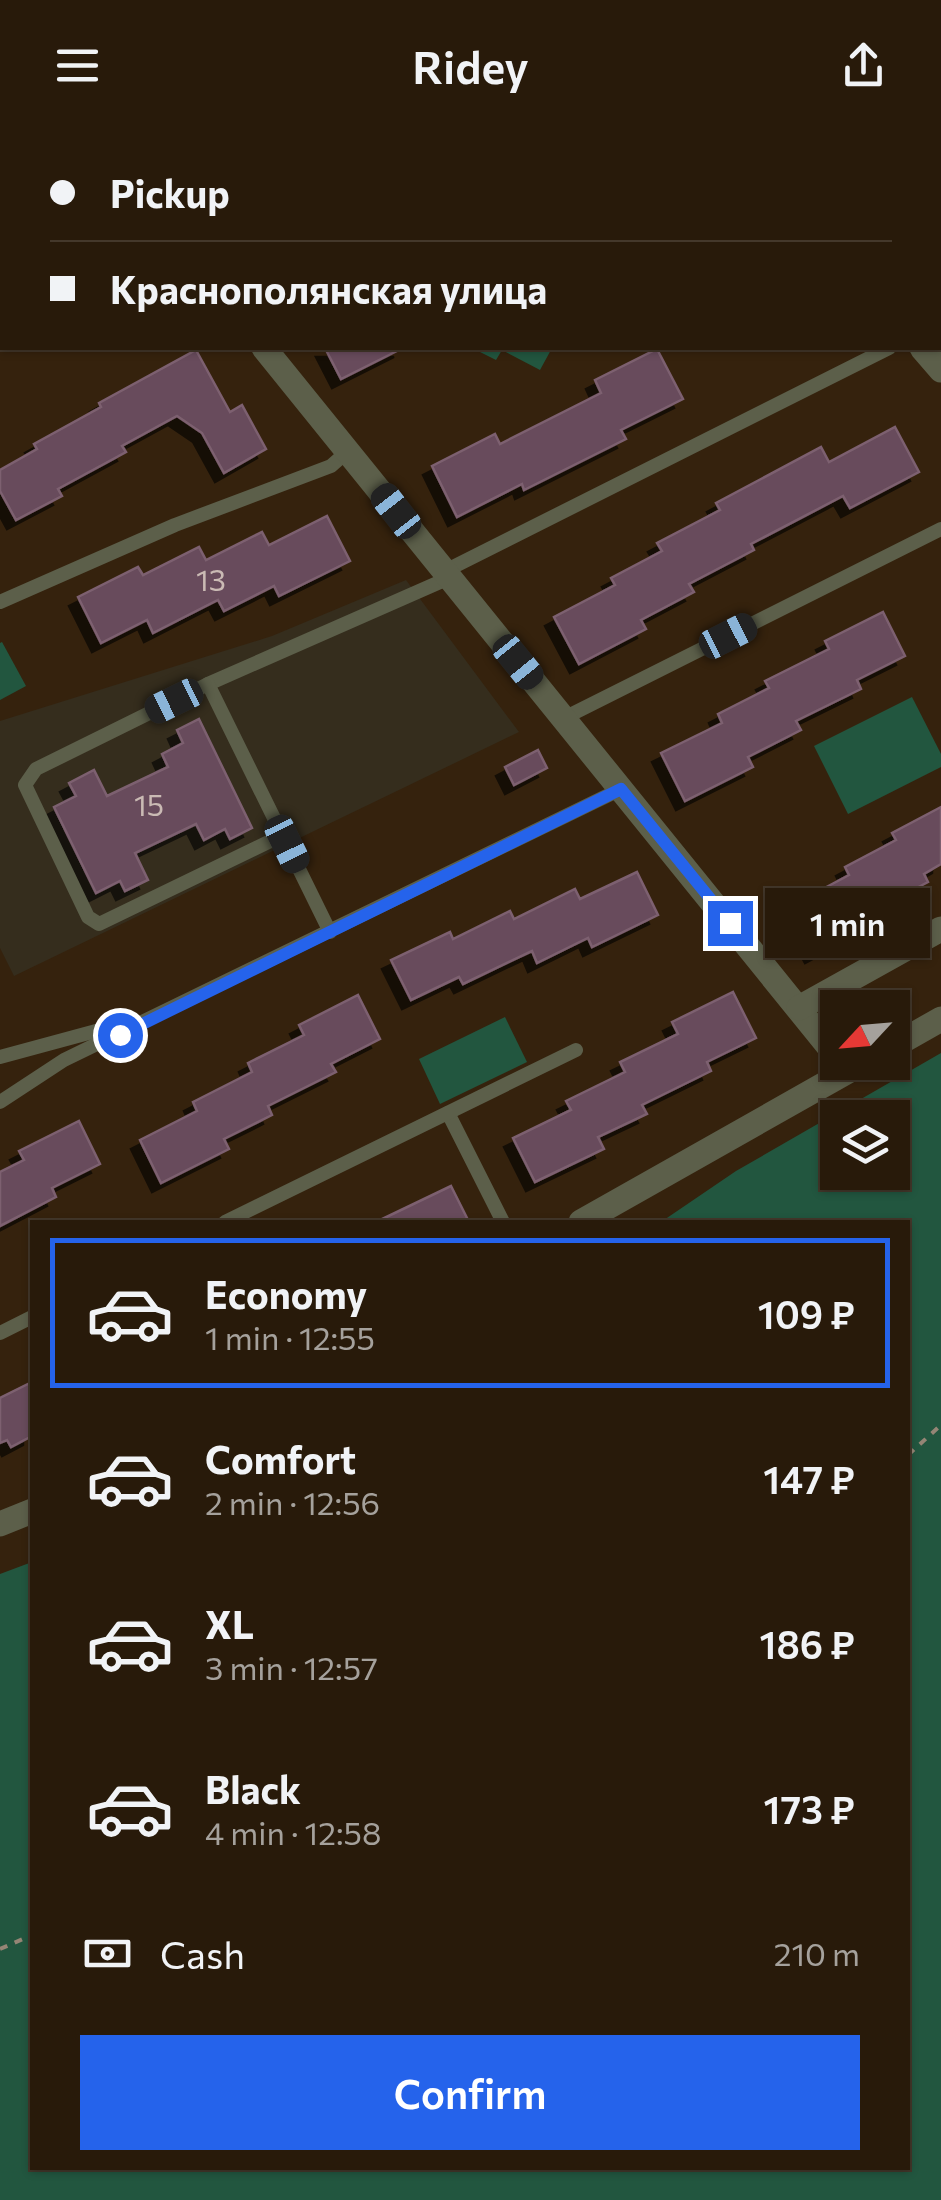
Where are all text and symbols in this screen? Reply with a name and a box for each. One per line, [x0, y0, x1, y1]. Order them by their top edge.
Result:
icon: menu [50, 38, 105, 93]
text: Ridey [412, 38, 529, 93]
icon: share [836, 38, 891, 93]
text: Pickup [110, 169, 230, 216]
text: Краснополянская улица [110, 265, 547, 312]
car [366, 478, 426, 544]
house number: 13 [196, 560, 226, 597]
car [694, 609, 762, 663]
car [487, 629, 549, 695]
car [140, 674, 208, 728]
house number: 15 [134, 785, 164, 822]
car [260, 810, 314, 878]
callout: 1 min [765, 888, 930, 958]
route end [708, 901, 753, 946]
text: 1 min [810, 903, 885, 943]
north arrow [820, 990, 910, 1080]
map controls [820, 990, 910, 1190]
route start [98, 1013, 143, 1058]
button: layers [820, 1100, 910, 1190]
icon: car [85, 1268, 175, 1358]
text: Economy [205, 1270, 367, 1317]
text: 109 ₽ [758, 1290, 855, 1337]
text: 1 min · 12:55 [205, 1317, 375, 1357]
icon: car [85, 1433, 175, 1523]
text: Comfort [205, 1435, 356, 1482]
text: 147 ₽ [763, 1455, 855, 1502]
text: 2 min · 12:56 [205, 1482, 380, 1522]
icon: car [85, 1598, 175, 1688]
text: XL [205, 1600, 254, 1647]
text: 186 ₽ [760, 1620, 855, 1667]
text: 3 min · 12:57 [205, 1647, 378, 1687]
icon: car [85, 1763, 175, 1853]
text: Black [205, 1765, 301, 1812]
text: 173 ₽ [764, 1785, 855, 1832]
text: 4 min · 12:58 [205, 1812, 381, 1852]
icon: cash [80, 1926, 135, 1981]
text: Cash [160, 1930, 245, 1977]
text: 210 m [774, 1933, 860, 1973]
button: Confirm [80, 2035, 860, 2150]

